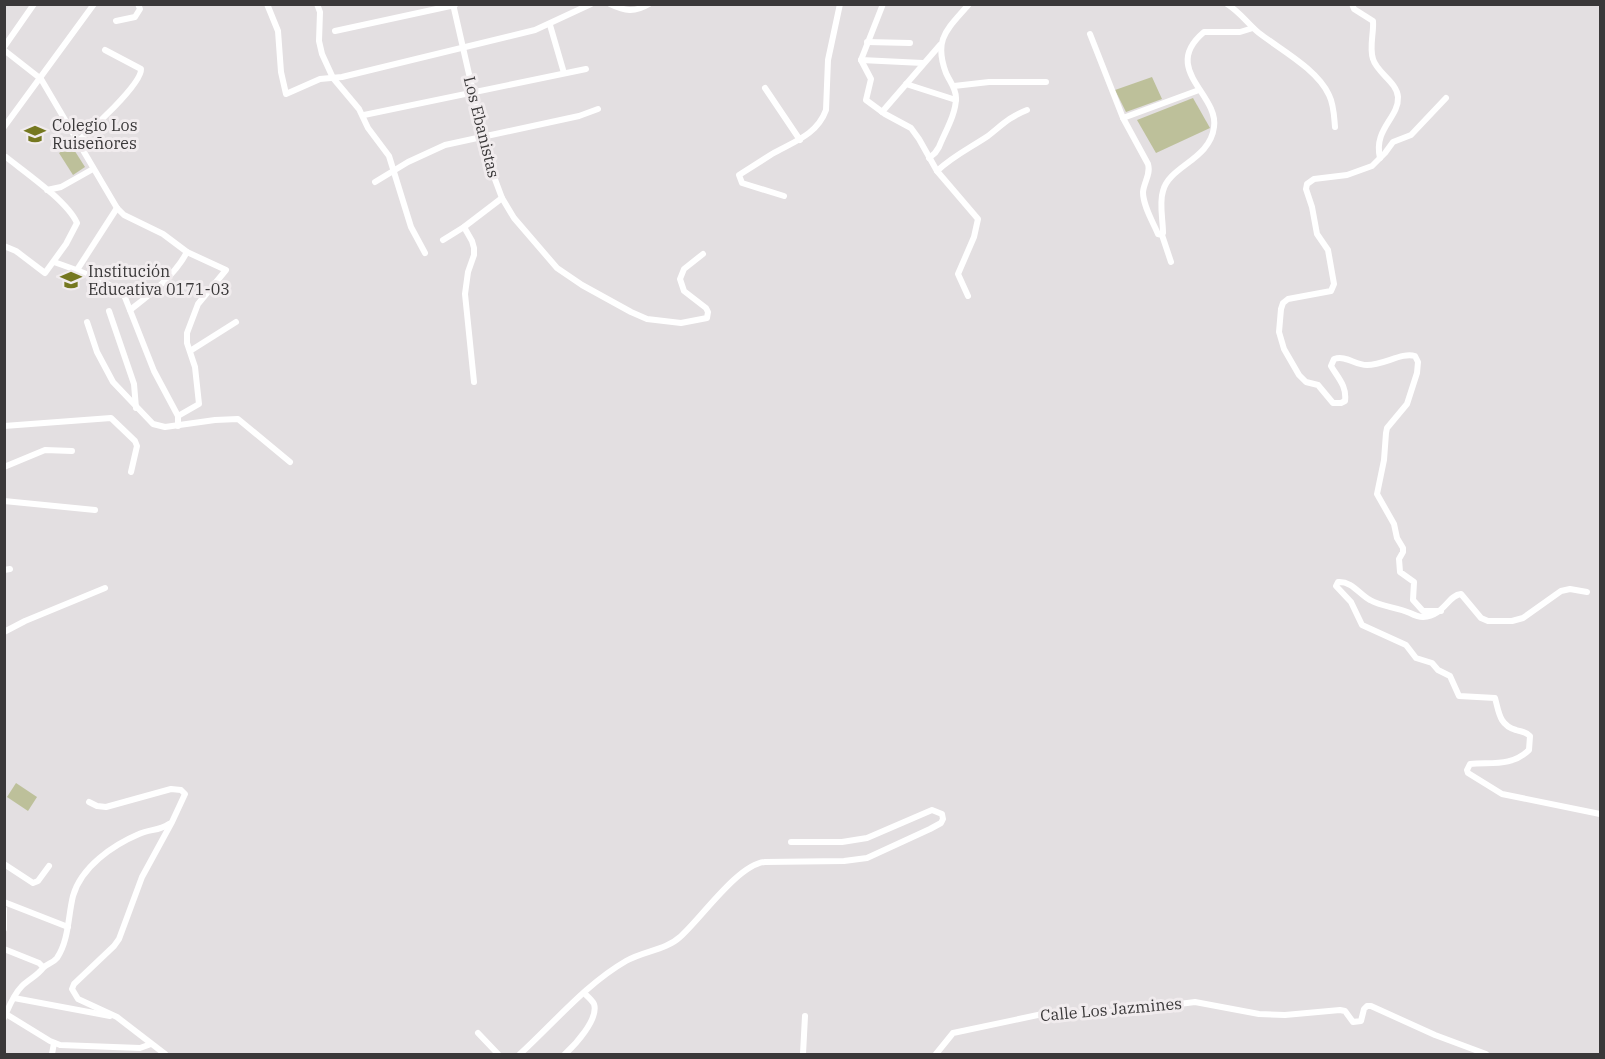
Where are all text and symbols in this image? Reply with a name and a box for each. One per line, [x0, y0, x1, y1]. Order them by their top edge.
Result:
street label: Los Ebanistas [460, 74, 504, 180]
place label: Colegio Los Ruiseñores [52, 115, 137, 153]
school or university icon: Colegio Los Ruiseñores [23, 122, 47, 146]
place label: Institución Educativa 0171-03 [88, 261, 230, 299]
school or university icon: Institución Educativa 0171-03 [59, 268, 83, 292]
street label: Calle Los Jazmines [1039, 993, 1183, 1025]

